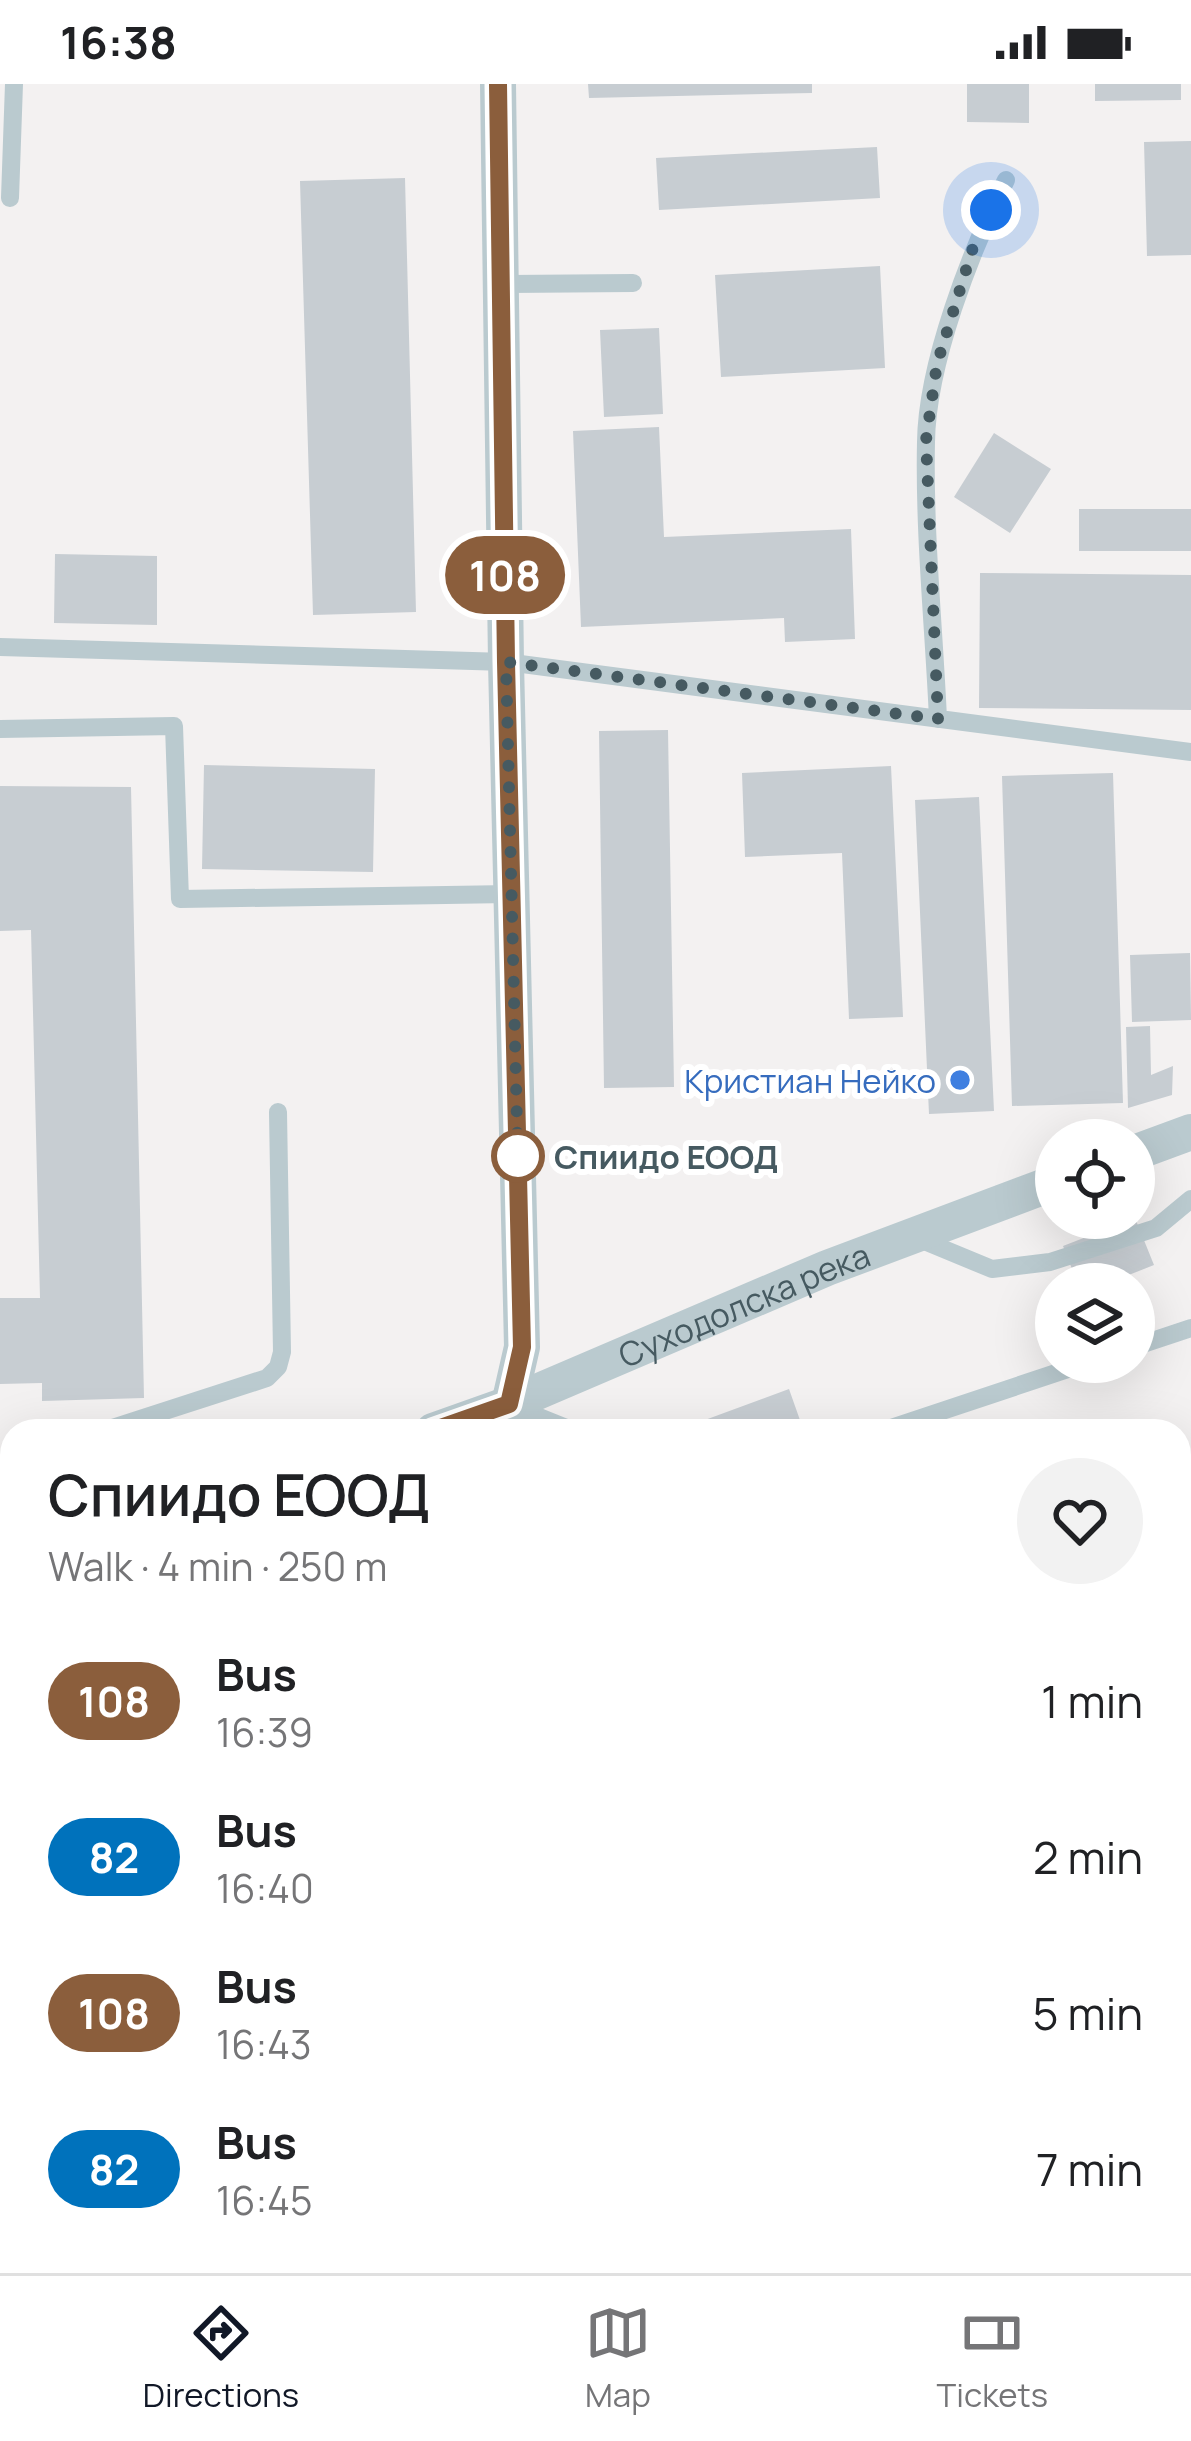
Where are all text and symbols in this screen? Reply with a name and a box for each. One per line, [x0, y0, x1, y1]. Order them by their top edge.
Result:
text: 16:38 [60, 11, 177, 73]
your location [961, 180, 1021, 240]
line badge: 108 [436, 536, 574, 614]
text: 108 [469, 546, 541, 604]
place label: Кристиан Нейко [684, 1058, 936, 1103]
marker: Кристиан Нейко [947, 1067, 973, 1093]
map controls [1035, 1119, 1155, 1383]
button: locate [1035, 1119, 1155, 1239]
marker: Спиидо ЕООД [493, 1131, 543, 1181]
place label: Спиидо ЕООД [554, 1134, 778, 1179]
street label: Суходолска река [611, 1232, 876, 1377]
button: layers [1035, 1263, 1155, 1383]
text: Спиидо ЕООД [48, 1455, 430, 1533]
button: heart [1017, 1458, 1143, 1584]
text: Walk · 4 min · 250 m [48, 1539, 387, 1593]
text: Bus [216, 1643, 297, 1705]
text: 1 min [1041, 1670, 1143, 1732]
text: 108 [78, 1672, 150, 1730]
text: 16:39 [216, 1705, 313, 1759]
text: Bus [216, 1799, 297, 1861]
text: 2 min [1033, 1826, 1143, 1888]
text: 82 [89, 1828, 139, 1886]
text: 16:40 [216, 1861, 314, 1915]
text: Bus [216, 1955, 297, 2017]
text: 5 min [1033, 1982, 1143, 2044]
text: 108 [78, 1984, 150, 2042]
text: 16:43 [216, 2017, 312, 2071]
text: Bus [216, 2111, 297, 2173]
text: 7 min [1036, 2138, 1143, 2200]
text: 82 [89, 2140, 139, 2198]
text: 16:45 [216, 2173, 313, 2227]
tab: Directions [143, 2300, 299, 2417]
tab: Map [585, 2300, 651, 2417]
tab: Tickets [937, 2300, 1048, 2417]

